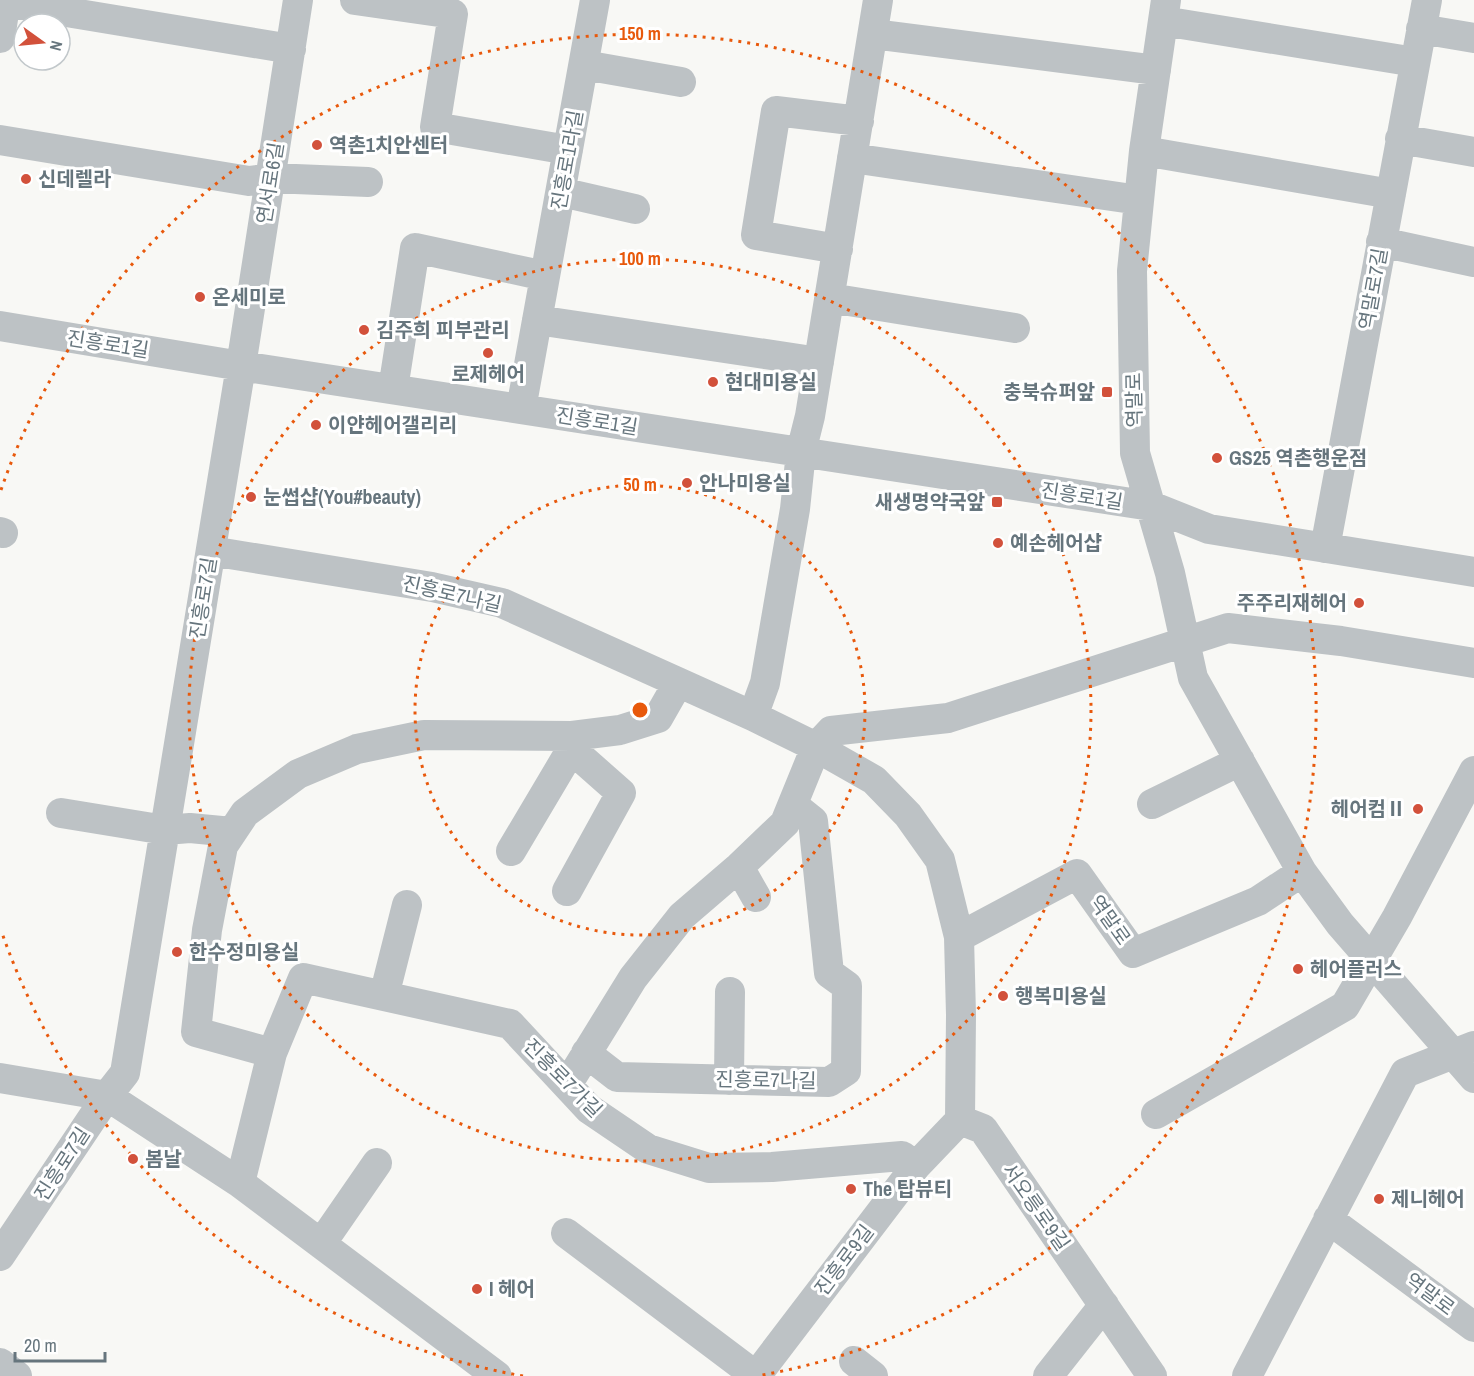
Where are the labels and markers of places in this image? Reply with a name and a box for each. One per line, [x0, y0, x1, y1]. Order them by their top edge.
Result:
place label: 역촌1치안센터 [329, 131, 449, 158]
marker: 역촌1치안센터 [310, 138, 324, 152]
place label: 신데렐라 [38, 165, 112, 192]
marker: 신데렐라 [19, 172, 33, 186]
place label: 온세미로 [212, 283, 286, 310]
marker: 온세미로 [193, 290, 207, 304]
place label: 김주희 피부관리 [376, 316, 509, 343]
marker: 김주희 피부관리 [357, 323, 371, 337]
marker: 로제헤어 [481, 346, 495, 360]
place label: 로제헤어 [451, 360, 525, 387]
place label: 현대미용실 [725, 368, 817, 395]
marker: 현대미용실 [706, 375, 720, 389]
place label: 충북슈퍼앞 [1003, 378, 1096, 405]
marker: 충북슈퍼앞 [1100, 385, 1114, 399]
place label: 이얀헤어갤리리 [328, 411, 457, 438]
marker: 이얀헤어갤리리 [309, 418, 323, 432]
place label: GS25 역촌행운점 [1229, 444, 1368, 471]
marker: GS25 역촌행운점 [1210, 451, 1224, 465]
place label: 안나미용실 [699, 469, 791, 496]
marker: 안나미용실 [680, 476, 694, 490]
place label: 눈썹샵(You#beauty) [263, 483, 421, 510]
place label: 새생명약국앞 [875, 488, 986, 515]
marker: 눈썹샵(You#beauty) [244, 490, 258, 504]
marker: 새생명약국앞 [990, 495, 1004, 509]
place label: 예손헤어샵 [1010, 529, 1102, 556]
marker: 예손헤어샵 [991, 536, 1005, 550]
place label: 주주리재헤어 [1237, 589, 1347, 616]
marker: 주주리재헤어 [1352, 596, 1366, 610]
centre of rings [630, 700, 650, 720]
place label: 헤어컴Ⅱ [1331, 795, 1406, 822]
marker: 헤어컴Ⅱ [1411, 802, 1425, 816]
place label: 한수정미용실 [189, 938, 299, 965]
marker: 한수정미용실 [170, 945, 184, 959]
place label: 헤어플러스 [1310, 955, 1402, 982]
marker: 헤어플러스 [1291, 962, 1305, 976]
place label: 행복미용실 [1015, 982, 1107, 1009]
marker: 행복미용실 [996, 989, 1010, 1003]
place label: 봄날 [145, 1145, 182, 1172]
marker: 봄날 [126, 1152, 140, 1166]
place label: The 탑뷰티 [863, 1175, 952, 1202]
marker: The 탑뷰티 [844, 1182, 858, 1196]
place label: 제니헤어 [1391, 1185, 1465, 1212]
marker: 제니헤어 [1372, 1192, 1386, 1206]
place label: I 헤어 [489, 1275, 535, 1302]
marker: I 헤어 [470, 1282, 484, 1296]

